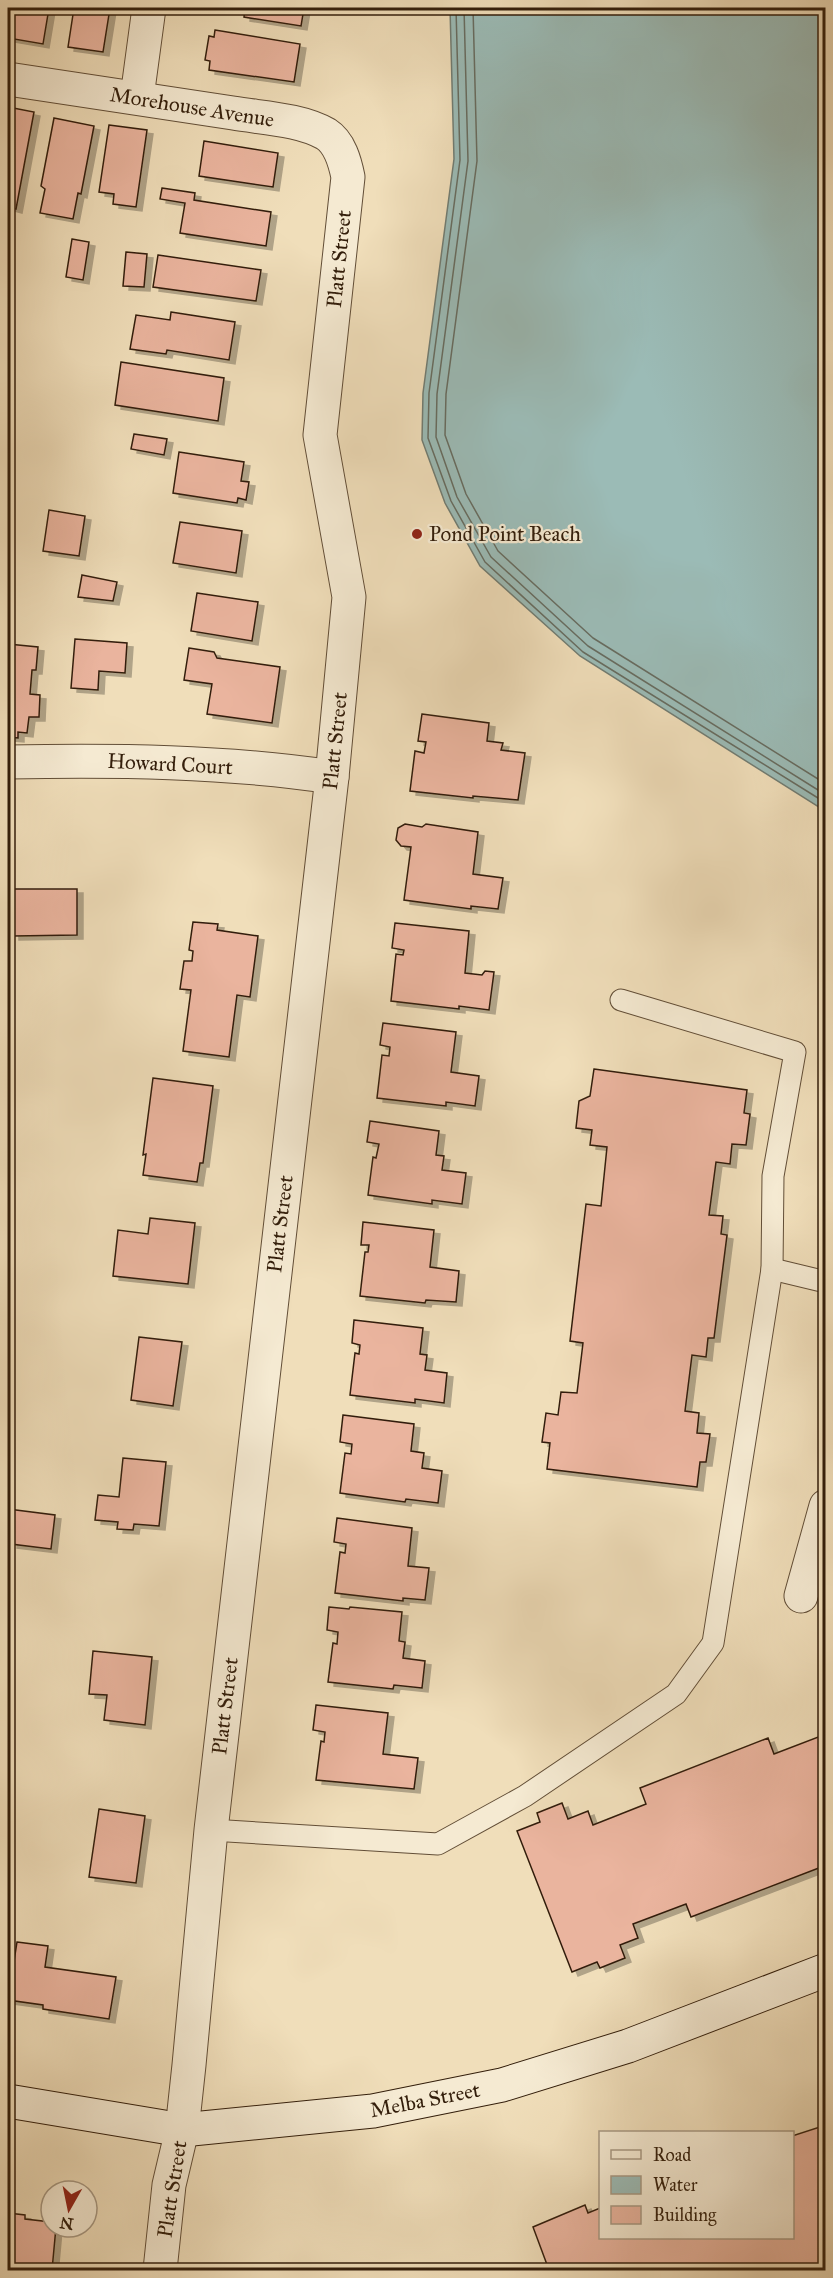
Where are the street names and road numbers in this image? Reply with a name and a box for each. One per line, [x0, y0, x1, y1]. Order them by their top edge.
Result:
street label: Morehouse Avenue [108, 81, 276, 133]
street label: Platt Street [321, 208, 357, 309]
street label: Platt Street [317, 690, 353, 791]
street label: Howard Court [107, 748, 234, 780]
street label: Platt Street [261, 1173, 299, 1274]
street label: Platt Street [206, 1655, 244, 1756]
street label: Melba Street [368, 2076, 483, 2123]
street label: Platt Street [151, 2138, 193, 2239]

